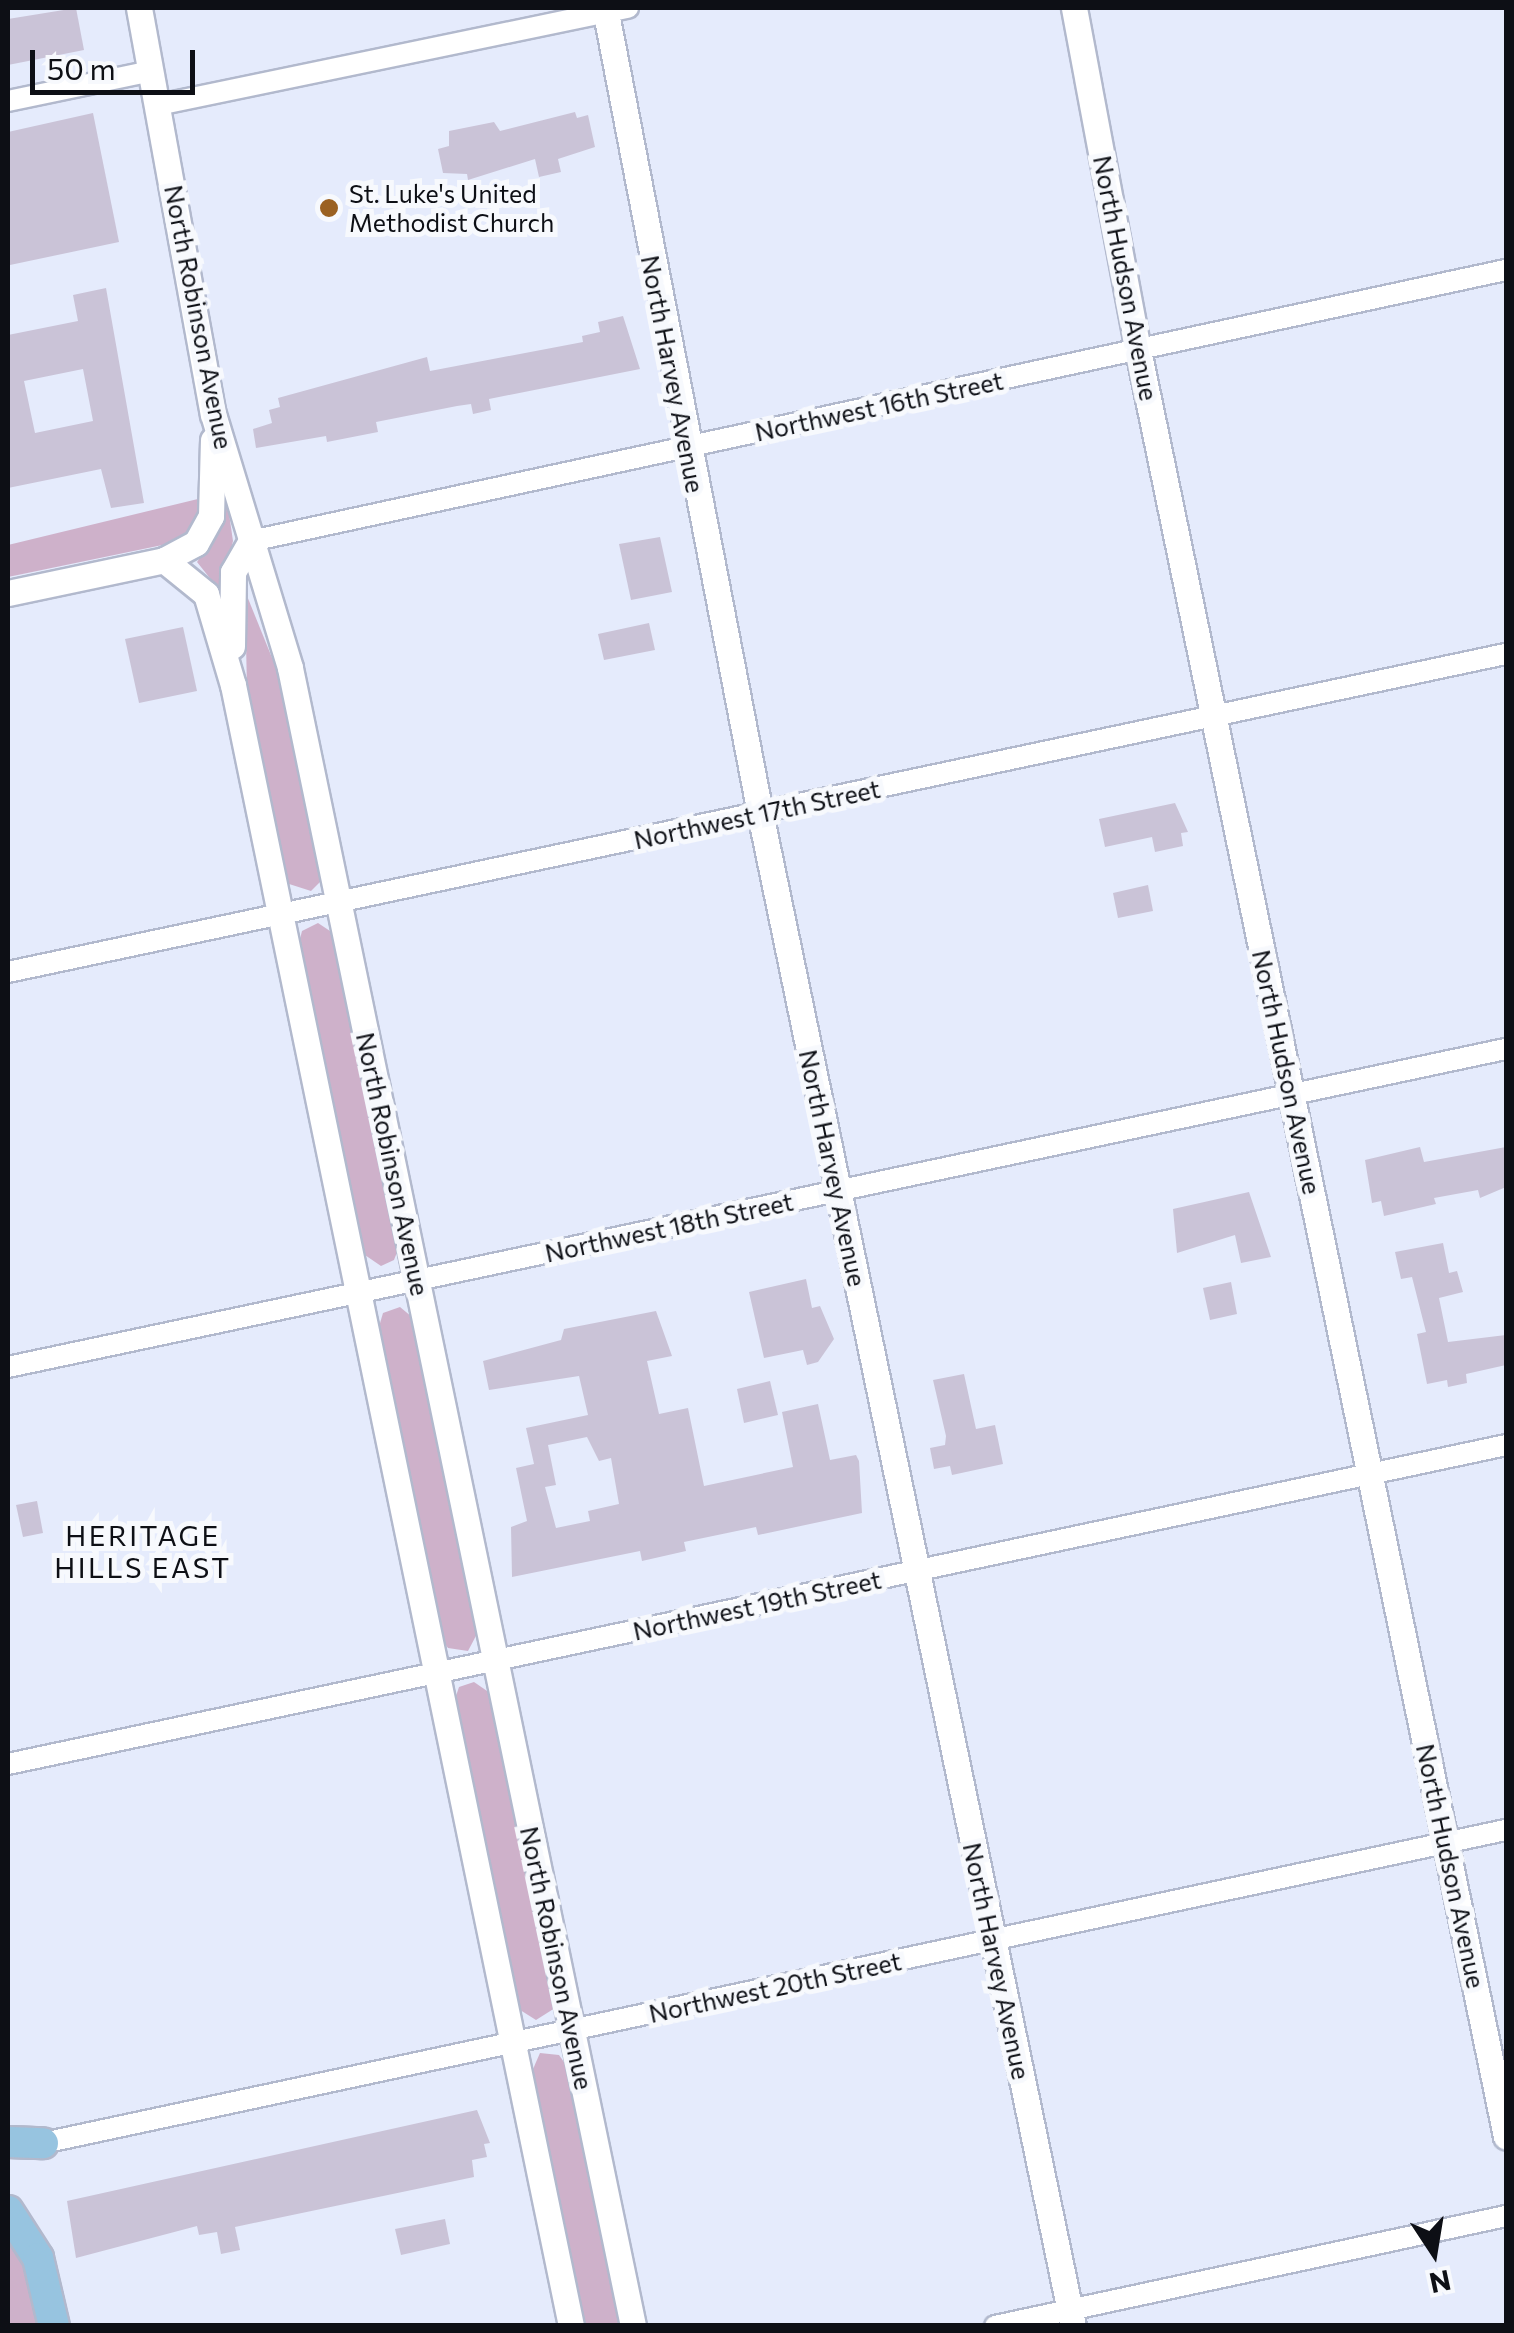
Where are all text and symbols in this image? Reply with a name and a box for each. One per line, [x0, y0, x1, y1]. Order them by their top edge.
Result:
scale bar [35, 30, 200, 92]
text: 50 m [47, 49, 116, 86]
street label: North Hudson Avenue [1088, 153, 1164, 403]
place label: St. Luke's United Methodist Church [349, 179, 554, 238]
street label: North Robinson Avenue [159, 182, 239, 452]
marker: St. Luke's United Methodist Church [318, 197, 340, 219]
street label: North Harvey Avenue [635, 253, 711, 495]
street label: Northwest 16th Street [752, 365, 1006, 447]
street label: Northwest 17th Street [631, 773, 883, 855]
street label: North Hudson Avenue [1246, 947, 1328, 1197]
street label: North Robinson Avenue [350, 1030, 436, 1298]
street label: North Harvey Avenue [793, 1047, 873, 1289]
street label: Northwest 18th Street [542, 1186, 796, 1268]
district label: HERITAGE HILLS EAST [54, 1518, 232, 1584]
street label: Northwest 19th Street [630, 1564, 884, 1646]
street label: North Hudson Avenue [1410, 1741, 1492, 1991]
street label: North Robinson Avenue [514, 1824, 600, 2092]
street label: North Harvey Avenue [957, 1840, 1037, 2082]
street label: Northwest 20th Street [646, 1946, 904, 2028]
north arrow [1384, 2203, 1484, 2303]
text: N [1426, 2264, 1454, 2301]

